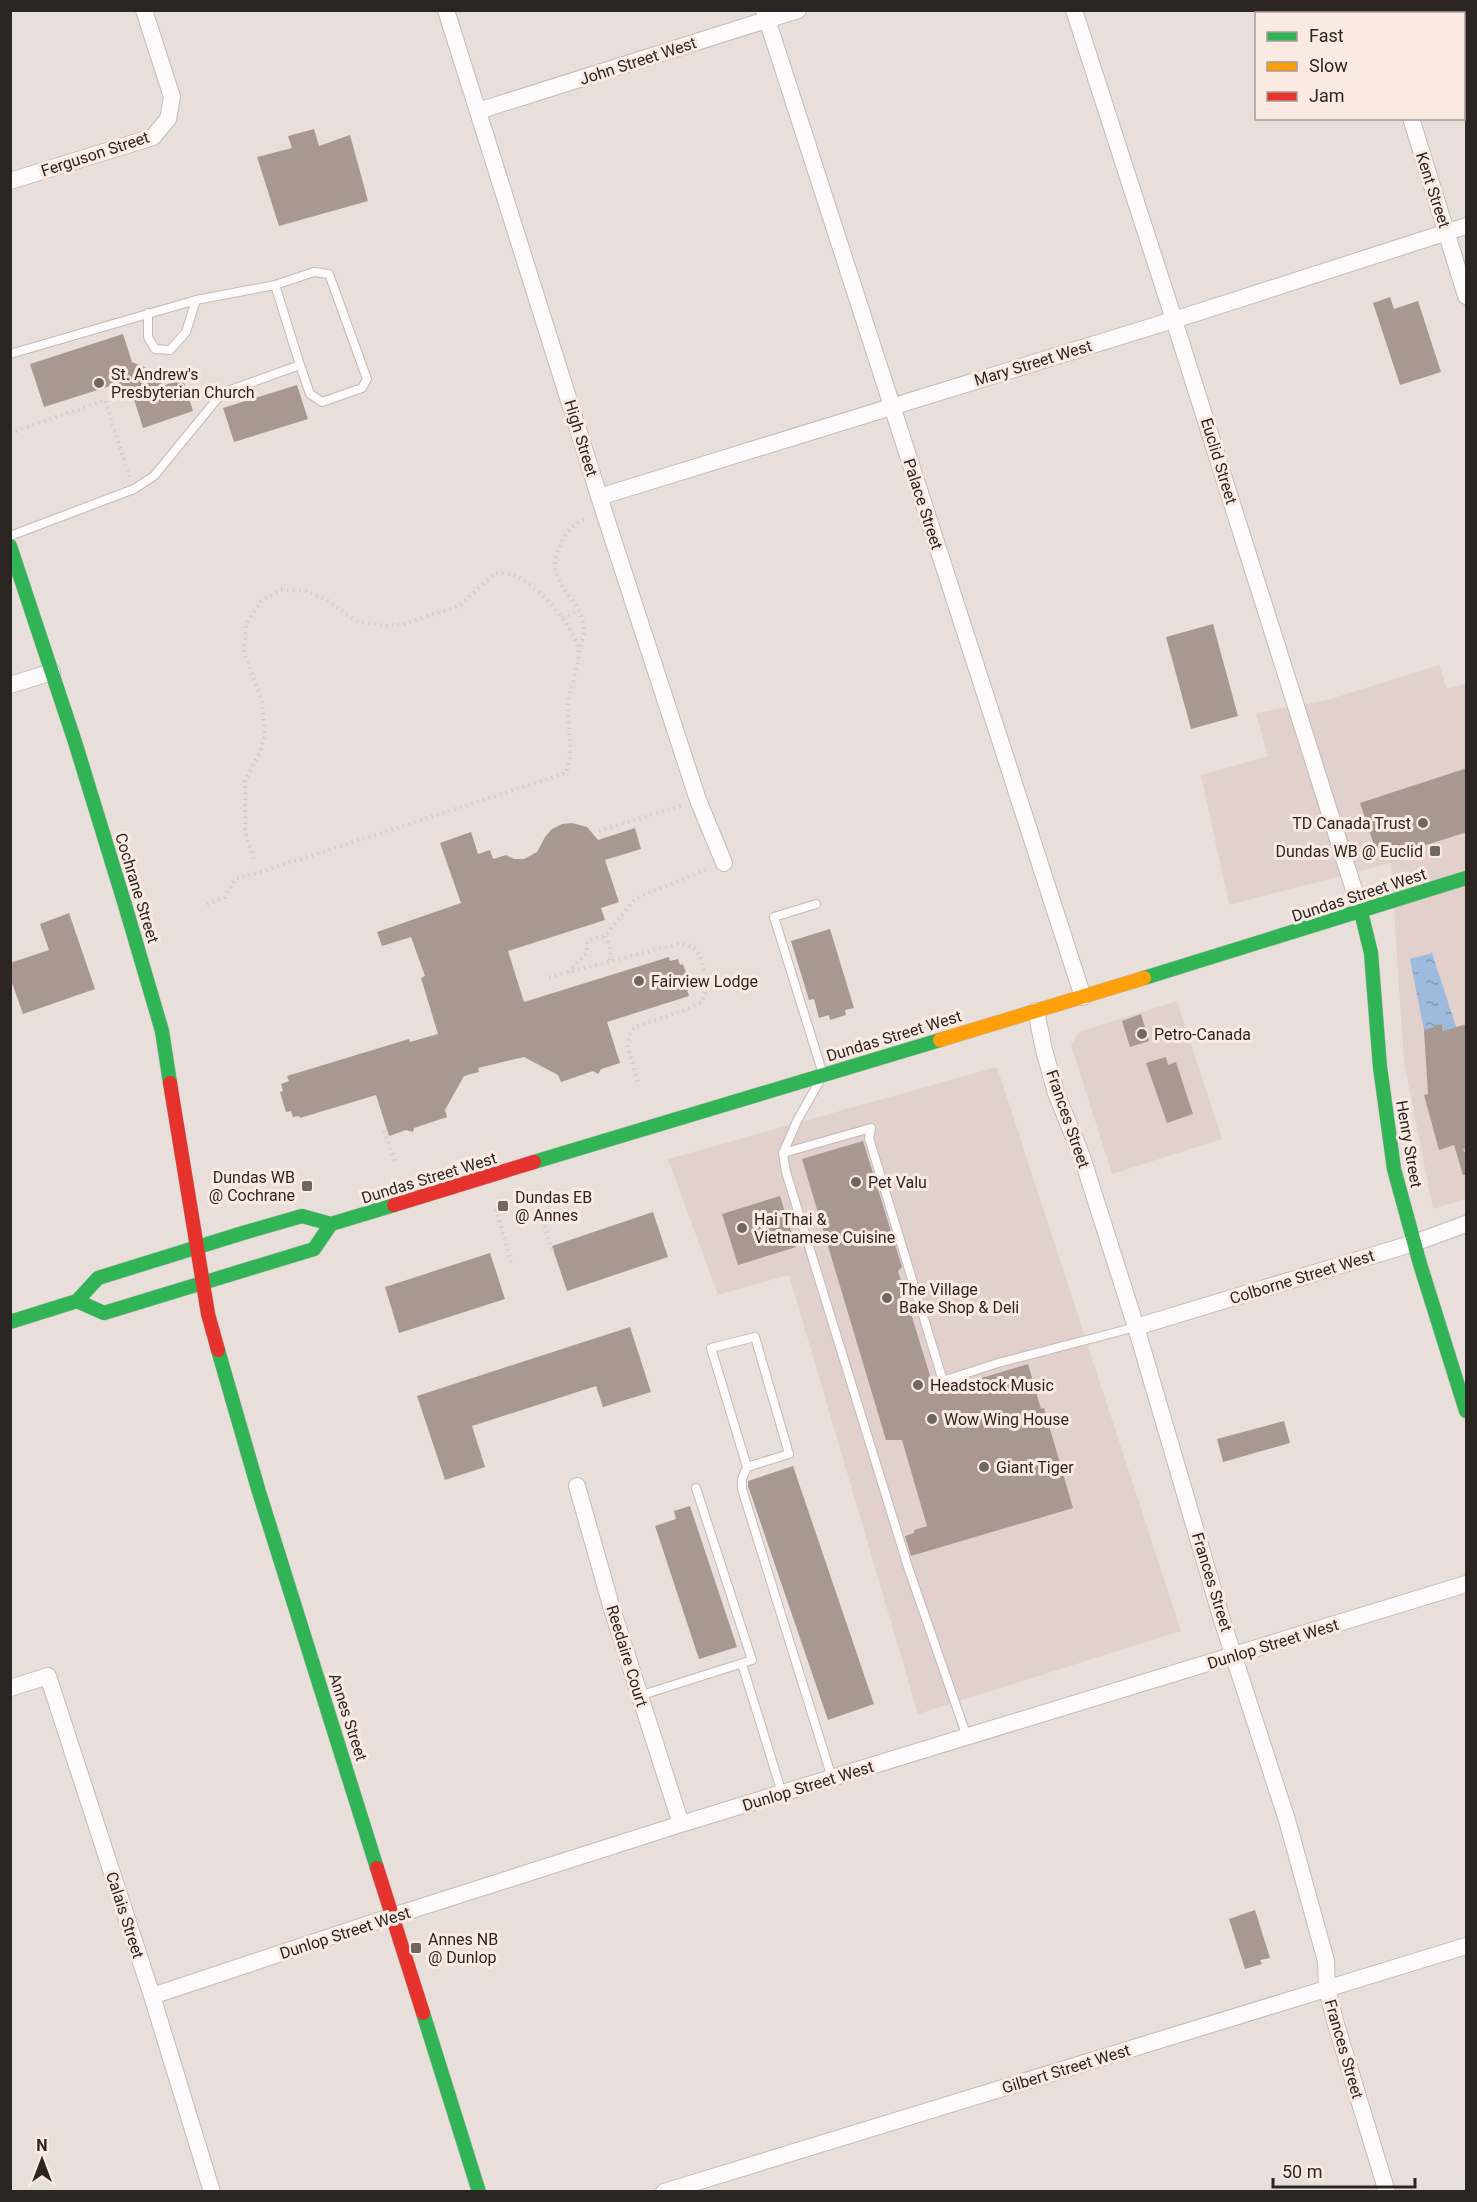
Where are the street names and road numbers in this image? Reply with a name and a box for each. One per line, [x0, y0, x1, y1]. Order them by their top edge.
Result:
street label: John Street West [577, 33, 699, 89]
street label: Ferguson Street [39, 128, 151, 180]
street label: Kent Street [1412, 150, 1454, 230]
street label: Mary Street West [972, 336, 1094, 390]
street label: High Street [560, 397, 602, 479]
street label: Euclid Street [1197, 416, 1241, 506]
street label: Palace Street [899, 456, 947, 552]
street label: Cochrane Street [111, 831, 163, 945]
street label: Dundas Street West [1289, 864, 1429, 926]
street label: Dundas Street West [824, 1006, 964, 1066]
street label: Frances Street [1042, 1067, 1094, 1171]
street label: Henry Street [1392, 1099, 1426, 1189]
street label: Dundas Street West [359, 1148, 499, 1208]
street label: Colborne Street West [1227, 1246, 1377, 1308]
street label: Frances Street [1188, 1530, 1236, 1634]
street label: Reedaire Court [602, 1603, 652, 1709]
street label: Dunlop Street West [1205, 1615, 1341, 1673]
street label: Annes Street [325, 1671, 371, 1763]
street label: Dunlop Street West [740, 1757, 876, 1815]
street label: Calais Street [102, 1869, 148, 1961]
street label: Dunlop Street West [277, 1903, 413, 1963]
street label: Frances Street [1321, 1997, 1367, 2101]
street label: Gilbert Street West [999, 2040, 1133, 2098]

